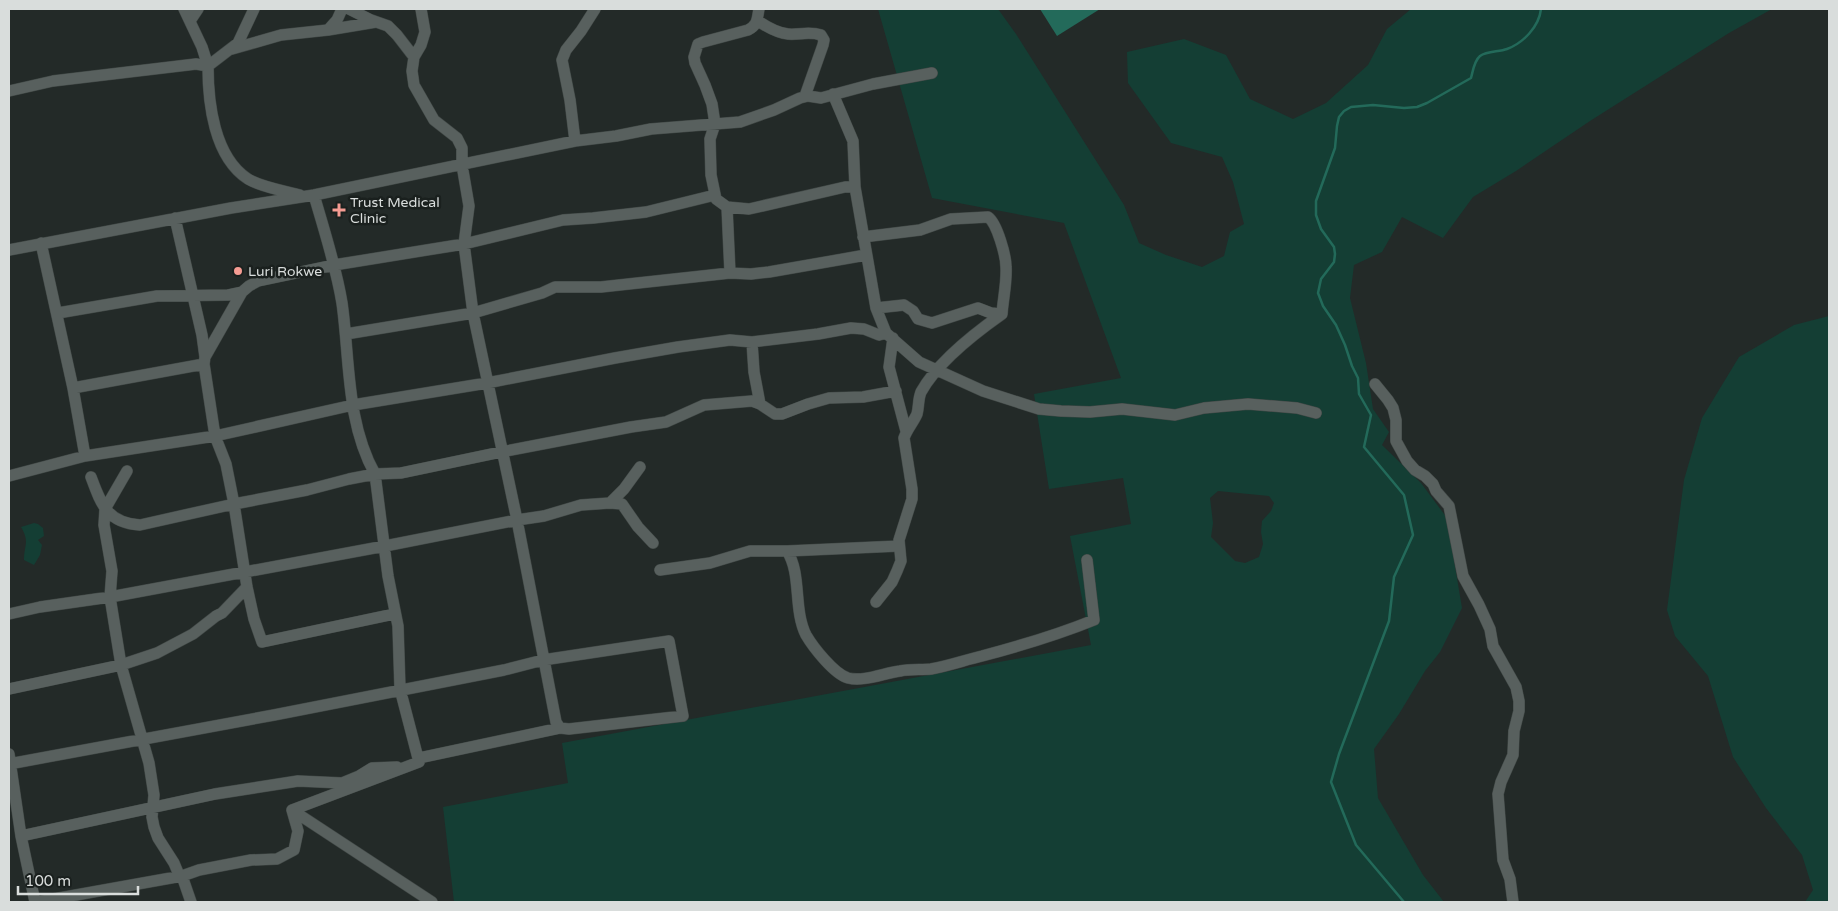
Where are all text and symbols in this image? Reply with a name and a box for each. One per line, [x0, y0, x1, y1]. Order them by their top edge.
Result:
place label: Trust Medical Clinic [350, 194, 440, 227]
marker: Trust Medical Clinic [332, 203, 346, 217]
place label: Luri Rokwe [248, 263, 322, 280]
marker: Luri Rokwe [232, 265, 244, 277]
scale bar [18, 864, 138, 896]
text: 100 m [25, 872, 71, 890]

